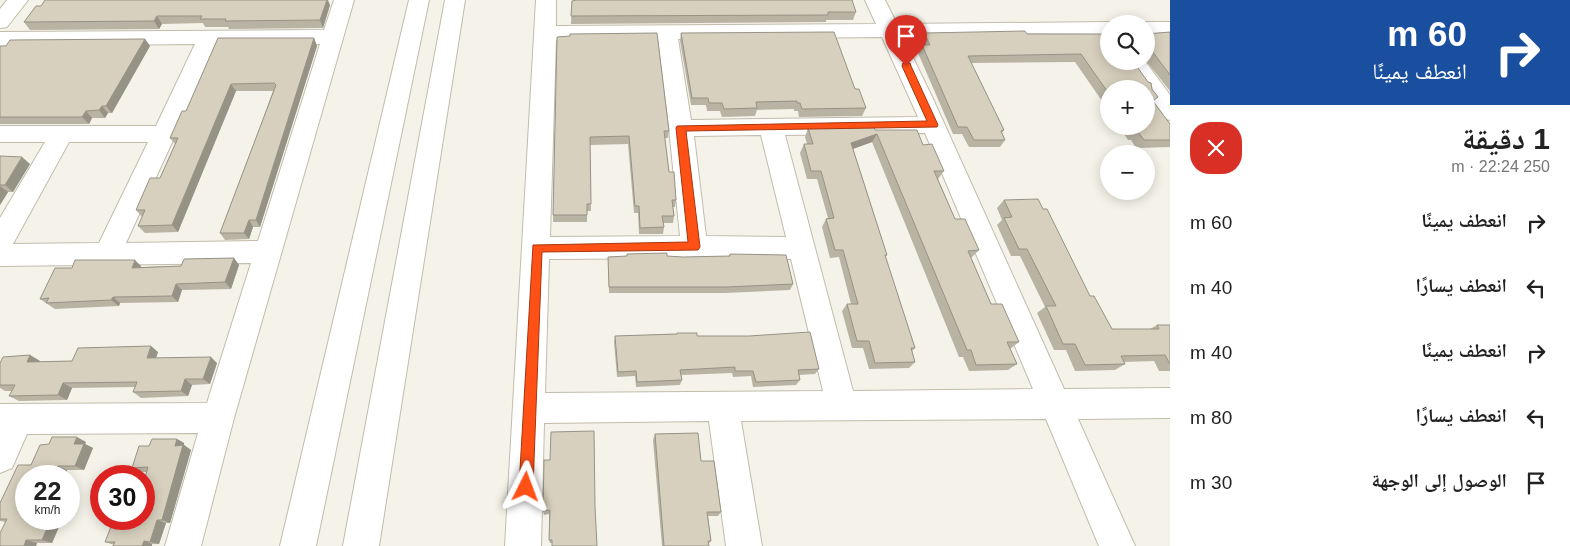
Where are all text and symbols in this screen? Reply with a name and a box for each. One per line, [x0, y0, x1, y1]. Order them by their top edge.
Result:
text: 60 m [1387, 14, 1467, 53]
pin [885, 15, 927, 66]
map controls [1100, 15, 1155, 200]
button: search [1100, 15, 1155, 70]
icon: right [1485, 20, 1550, 85]
icon: arrive [892, 22, 920, 50]
text: انعطف يمينًا [1372, 59, 1467, 84]
button: + [1100, 80, 1155, 135]
button: close [1190, 122, 1242, 174]
text: 1 دقيقة [1462, 122, 1550, 155]
button: − [1100, 145, 1155, 200]
text: 250 m · 22:24 [1451, 158, 1550, 175]
icon: right [1522, 209, 1550, 237]
text: انعطف يمينًا [1421, 210, 1507, 231]
text: 60 m [1190, 212, 1232, 233]
icon: left [1522, 274, 1550, 302]
text: انعطف يسارًا [1416, 275, 1507, 296]
text: 40 m [1190, 277, 1232, 298]
icon: right [1522, 339, 1550, 367]
text: انعطف يمينًا [1421, 340, 1507, 361]
text: 40 m [1190, 342, 1232, 363]
icon: left [1522, 404, 1550, 432]
text: انعطف يسارًا [1416, 405, 1507, 426]
text: 80 m [1190, 407, 1232, 428]
position arrow [499, 460, 551, 512]
speed limit sign: 30 [90, 465, 155, 530]
icon: arrive [1522, 469, 1550, 497]
text: الوصول إلى الوجهة [1371, 470, 1507, 491]
text: 30 m [1190, 472, 1232, 493]
text: 22 [34, 477, 61, 505]
text: km/h [34, 503, 61, 517]

